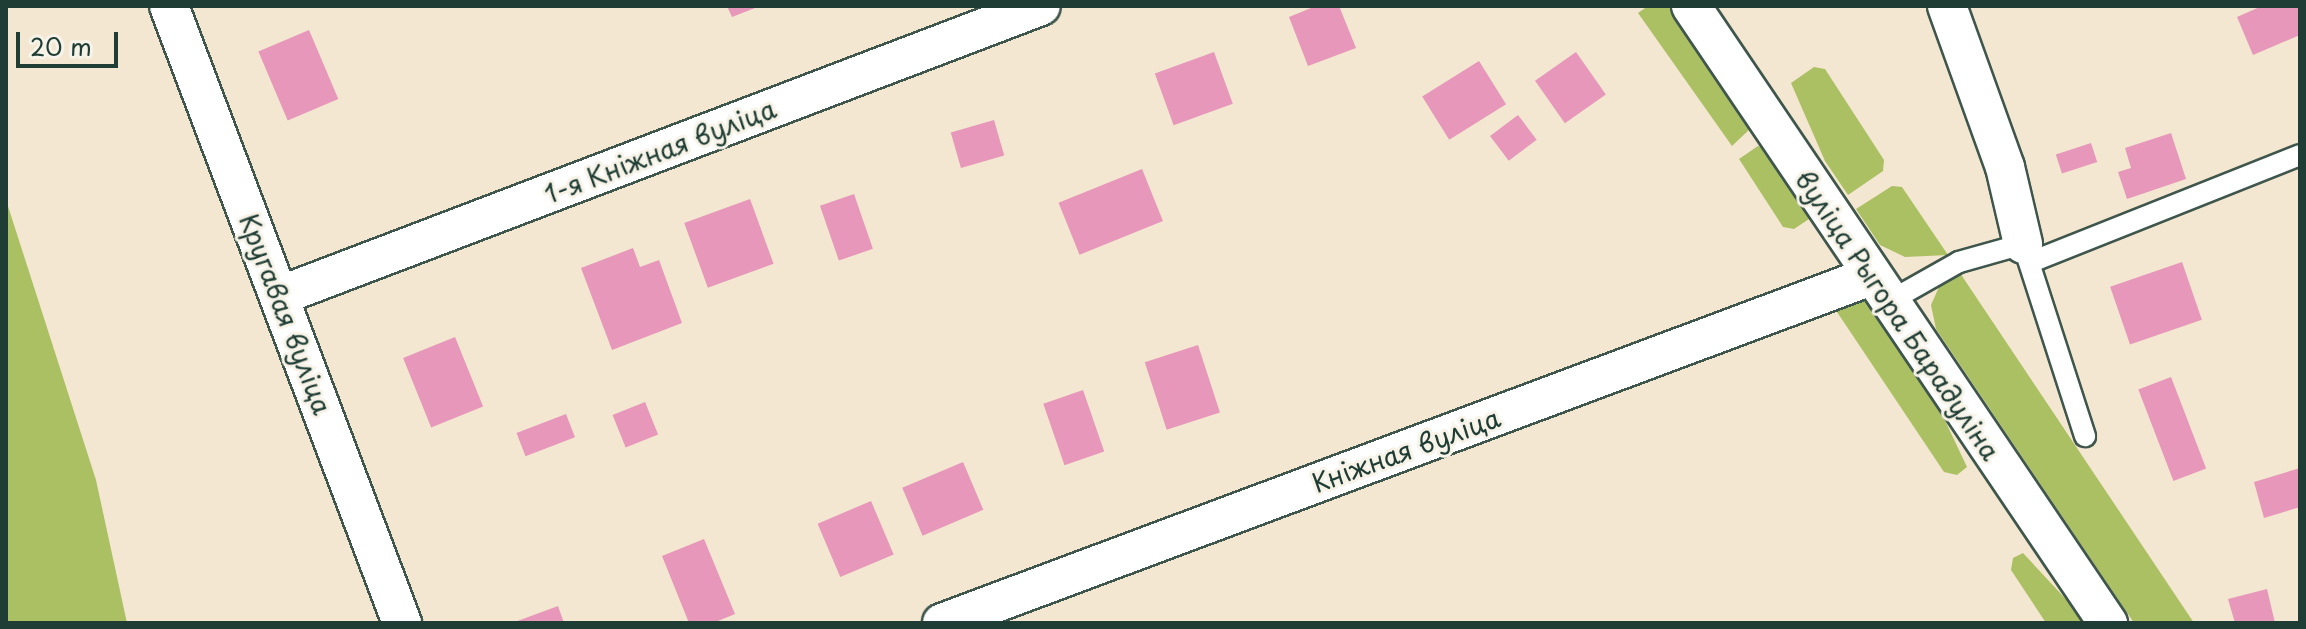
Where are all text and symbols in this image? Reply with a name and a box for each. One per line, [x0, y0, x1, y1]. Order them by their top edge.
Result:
scale bar [20, 16, 122, 66]
text: 20 m [30, 28, 92, 64]
street label: 1-я Кніжная вуліца [540, 92, 780, 210]
street label: вуліца Рыгора Барадуліна [1789, 164, 2007, 466]
street label: Кругавая вуліца [233, 209, 339, 419]
street label: Кніжная вуліца [1307, 401, 1505, 499]

